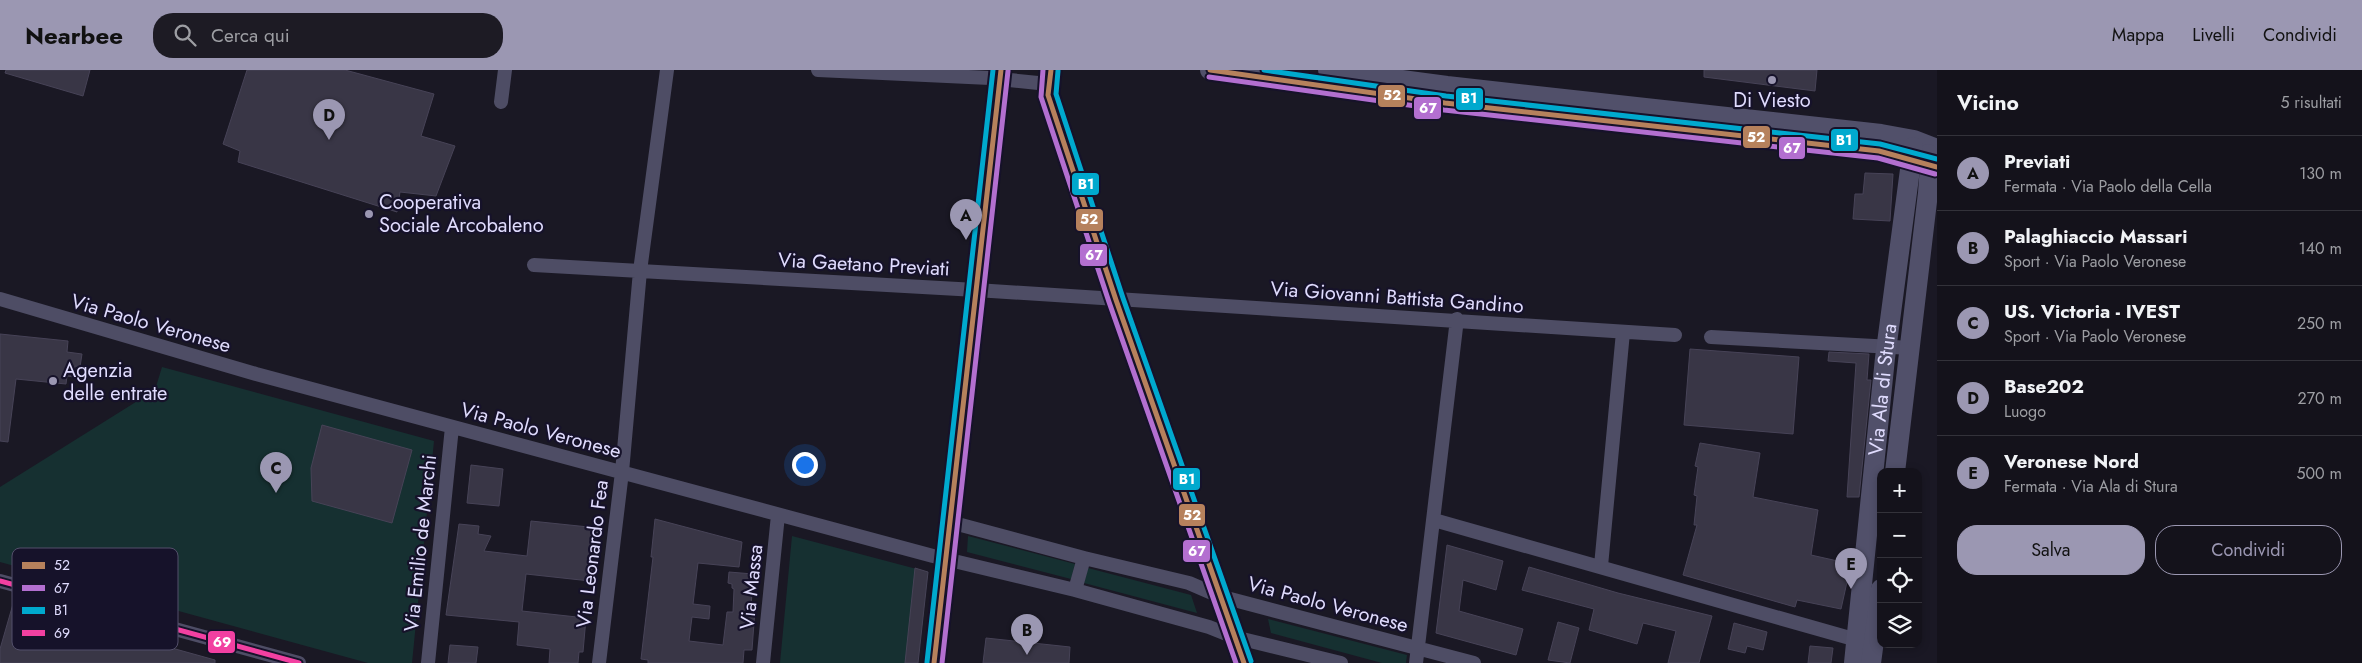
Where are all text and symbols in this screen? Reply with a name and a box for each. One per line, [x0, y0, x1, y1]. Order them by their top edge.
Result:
search box [153, 13, 503, 58]
text: Nearbee [25, 18, 123, 53]
icon: search [171, 21, 199, 49]
text: Cerca qui [211, 22, 290, 49]
text: Mappa [2112, 22, 2164, 48]
text: Livelli [2192, 22, 2235, 48]
text: Condividi [2263, 22, 2337, 48]
marker: Di Viesto [1766, 74, 1778, 86]
line badge: 52 [1377, 84, 1406, 108]
text: 52 [1383, 85, 1401, 105]
place label: Di Viesto [1733, 86, 1811, 115]
line badge: B1 [1455, 87, 1484, 111]
text: B1 [1461, 88, 1477, 108]
text: Vicino [1957, 88, 2019, 118]
text: 5 risultati [2280, 91, 2342, 114]
line badge: 67 [1413, 96, 1442, 120]
text: 67 [1419, 98, 1437, 118]
pin: D [313, 99, 345, 140]
line badge: 52 [1742, 125, 1771, 149]
text: 52 [1747, 127, 1765, 147]
line badge: B1 [1830, 128, 1859, 152]
text: B1 [1836, 130, 1852, 150]
line badge: 67 [1778, 136, 1806, 160]
text: 67 [1783, 138, 1801, 158]
text: Previati [2004, 148, 2070, 175]
text: A [1967, 162, 1979, 185]
text: 130 m [2299, 162, 2342, 185]
line badge: B1 [1071, 172, 1100, 196]
text: B1 [1078, 174, 1094, 194]
text: Fermata · Via Paolo della Cella [2004, 175, 2212, 198]
place label: Cooperativa Sociale Arcobaleno [379, 188, 544, 240]
pin: A [950, 199, 982, 240]
marker: Cooperativa Sociale Arcobaleno [363, 208, 375, 220]
line badge: 52 [1075, 208, 1104, 232]
text: 52 [1080, 209, 1098, 229]
text: Palaghiaccio Massari [2004, 223, 2187, 250]
text: B [1968, 237, 1978, 260]
text: 140 m [2299, 237, 2342, 260]
line badge: 67 [1079, 243, 1108, 267]
text: 67 [1085, 245, 1103, 265]
street label: Via Gaetano Previati [777, 246, 951, 283]
text: Sport · Via Paolo Veronese [2004, 250, 2186, 273]
street label: Via Giovanni Battista Gandino [1269, 274, 1525, 321]
street label: Via Paolo Veronese [68, 287, 234, 360]
text: US. Victoria - IVEST [2004, 298, 2180, 325]
text: C [1967, 312, 1979, 335]
text: 250 m [2297, 312, 2342, 335]
street label: Via Ala di Stura [1861, 322, 1904, 457]
text: Sport · Via Paolo Veronese [2004, 325, 2186, 348]
place label: Agenzia delle entrate [63, 356, 167, 408]
text: Base202 [2004, 373, 2084, 400]
marker: Agenzia delle entrate [47, 375, 59, 387]
text: D [1967, 387, 1979, 410]
text: 270 m [2298, 387, 2342, 410]
street label: Via Paolo Veronese [457, 395, 624, 466]
text: Luogo [2004, 400, 2046, 423]
text: Veronese Nord [2004, 448, 2139, 475]
pin: C [260, 452, 292, 493]
your location [792, 452, 818, 478]
street label: Via Emilio de Marchi [397, 453, 444, 633]
text: E [1968, 462, 1978, 485]
text: 500 m [2296, 462, 2342, 485]
line badge: B1 [1172, 467, 1201, 491]
map controls [1877, 468, 1922, 648]
button: + [1877, 468, 1922, 513]
text: B1 [1179, 469, 1195, 489]
text: Fermata · Via Ala di Stura [2004, 475, 2178, 498]
street label: Via Leonardo Fea [569, 478, 616, 630]
line badge: 52 [1178, 503, 1206, 527]
text: 52 [1183, 505, 1201, 525]
button: − [1877, 513, 1922, 558]
button: Salva [1957, 525, 2145, 575]
button: Condividi [2155, 525, 2342, 575]
line badge: 67 [1182, 539, 1211, 563]
text: 67 [1188, 541, 1206, 561]
street label: Via Massa [733, 543, 770, 631]
legend [12, 548, 178, 650]
pin: E [1835, 548, 1867, 589]
text: 52 [54, 555, 70, 575]
button: locate [1877, 558, 1922, 603]
street label: Via Paolo Veronese [1244, 569, 1411, 640]
text: 67 [54, 578, 70, 598]
text: B1 [54, 600, 68, 620]
button: layers [1877, 603, 1922, 648]
pin: B [1011, 614, 1043, 655]
text: 69 [54, 623, 70, 643]
line badge: 69 [207, 630, 236, 654]
text: 69 [213, 632, 231, 652]

